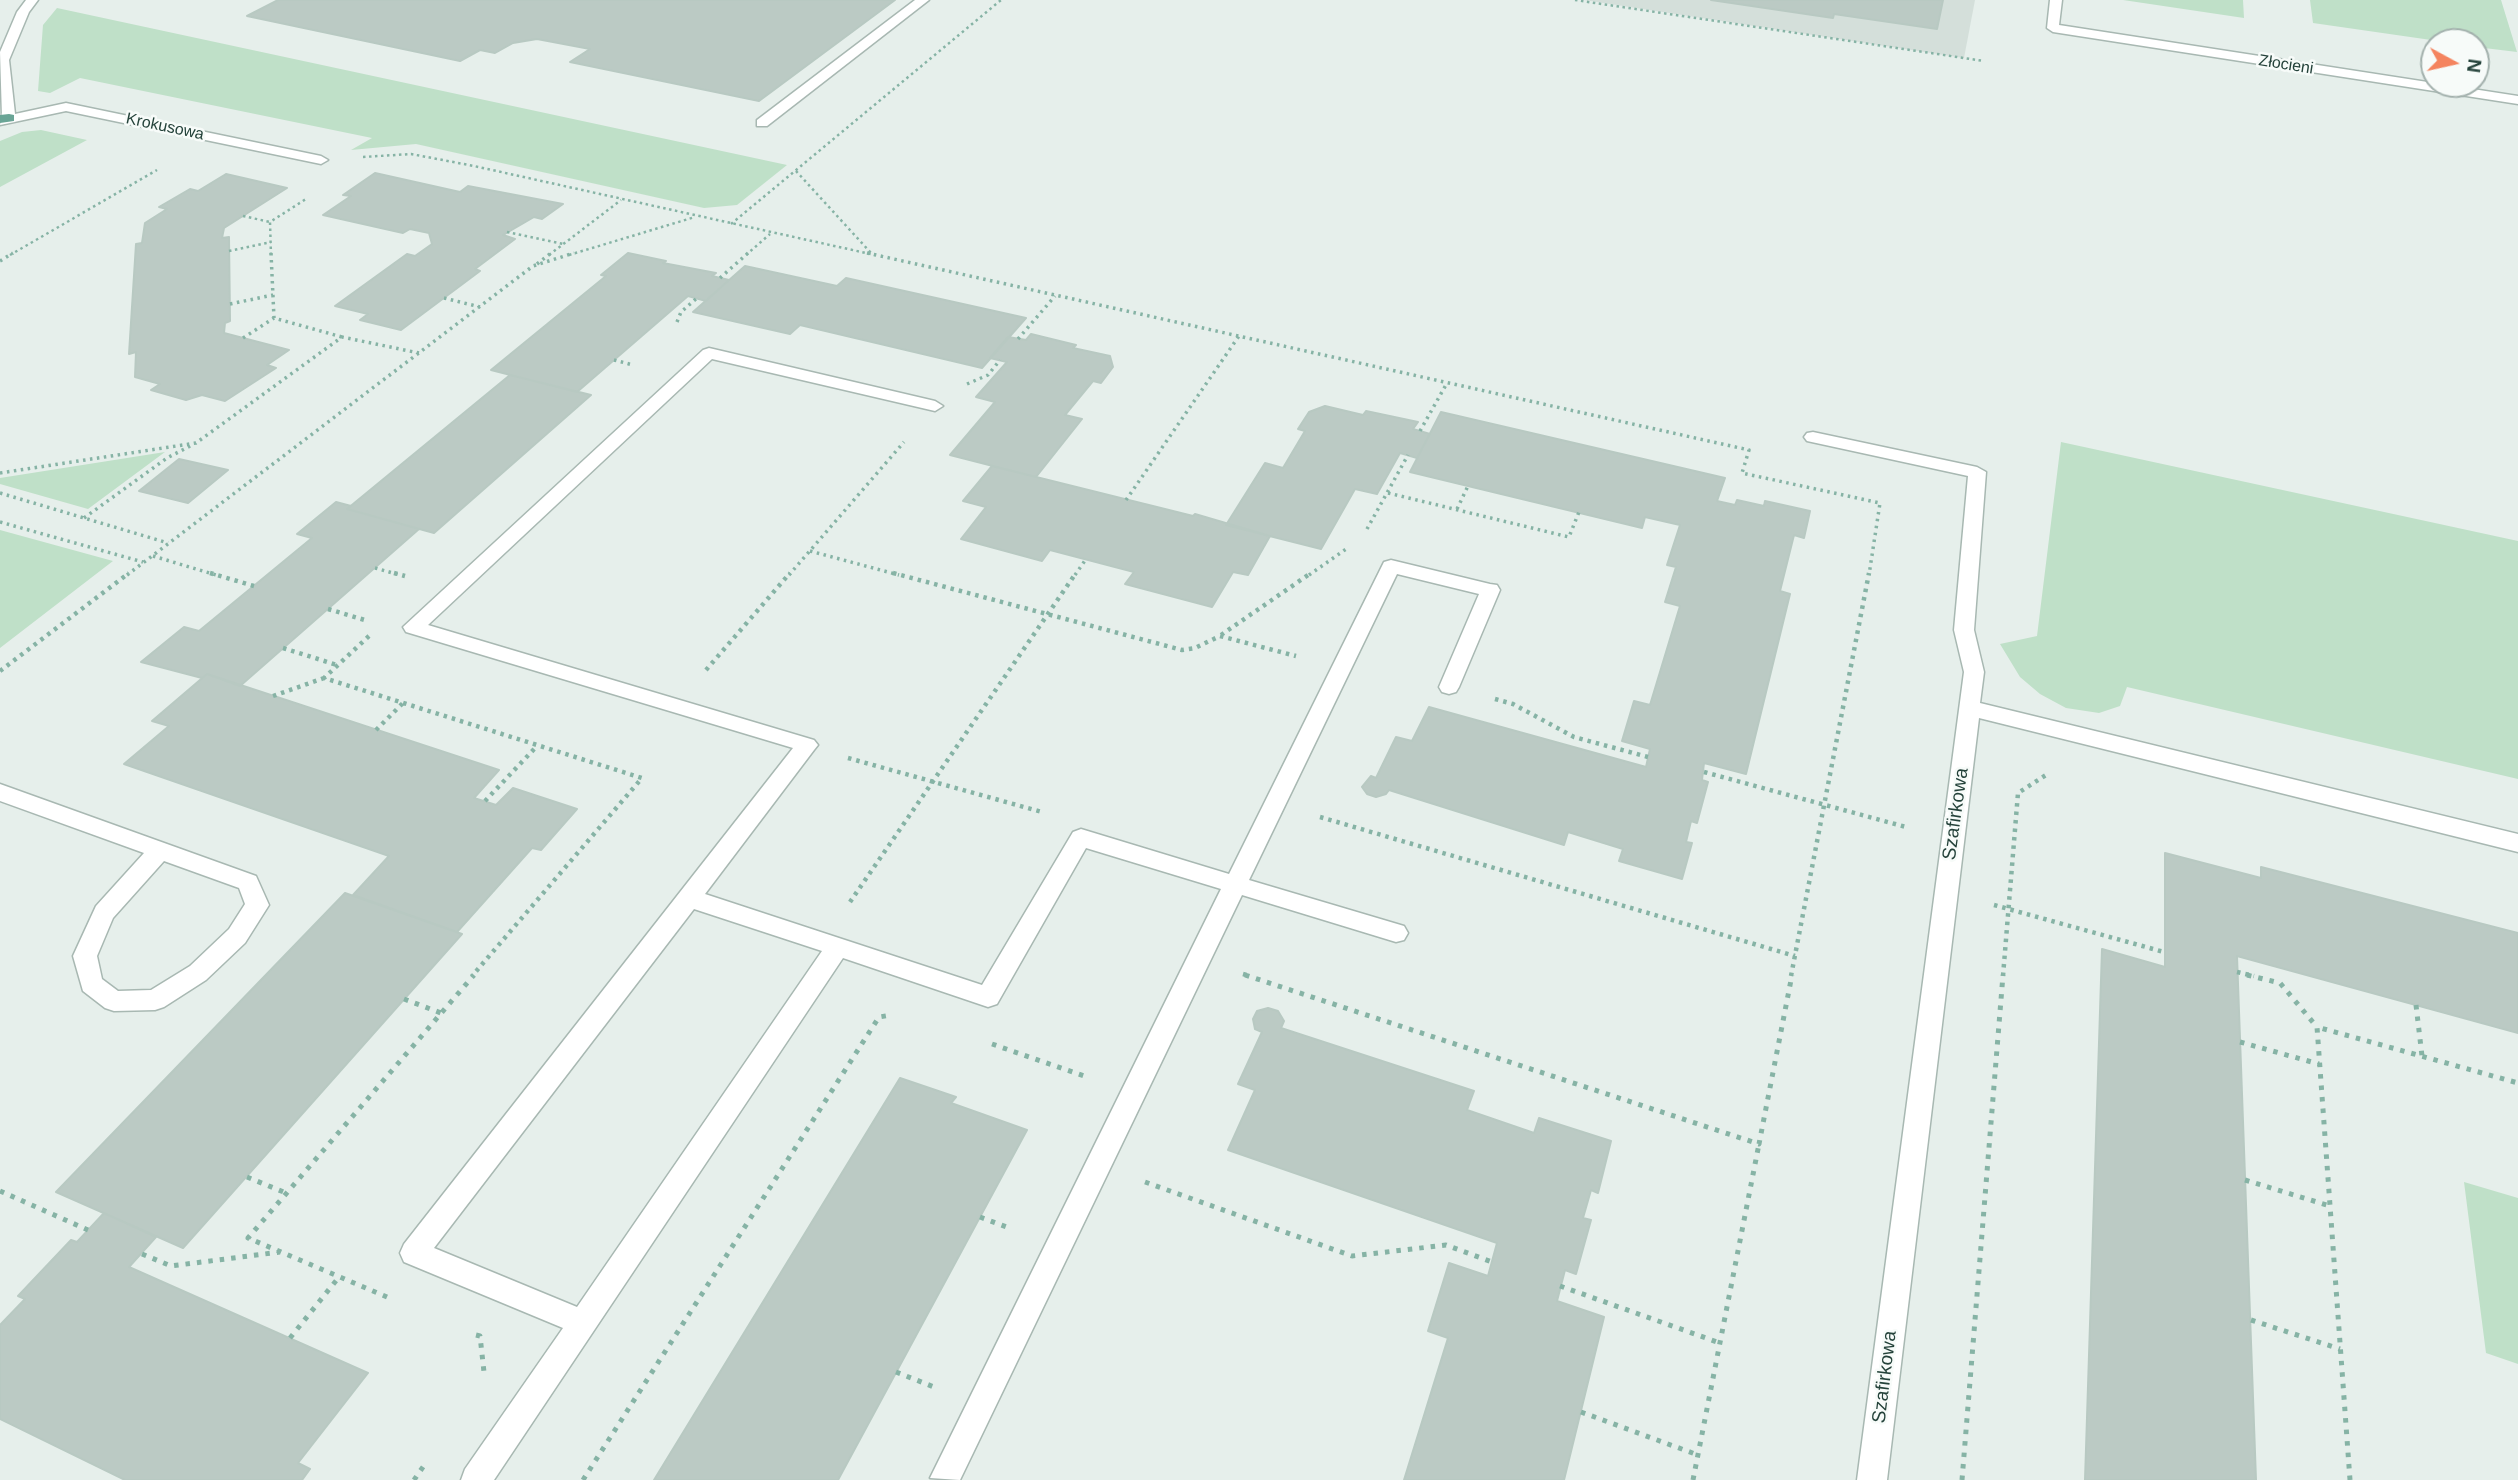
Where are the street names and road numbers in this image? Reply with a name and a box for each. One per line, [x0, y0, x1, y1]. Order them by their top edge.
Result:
street label: Złocieni [2257, 51, 2315, 79]
street label: Krokusowa [124, 109, 206, 145]
street label: Szafirkowa [1938, 766, 1974, 862]
street label: Szafirkowa [1868, 1329, 1902, 1425]

